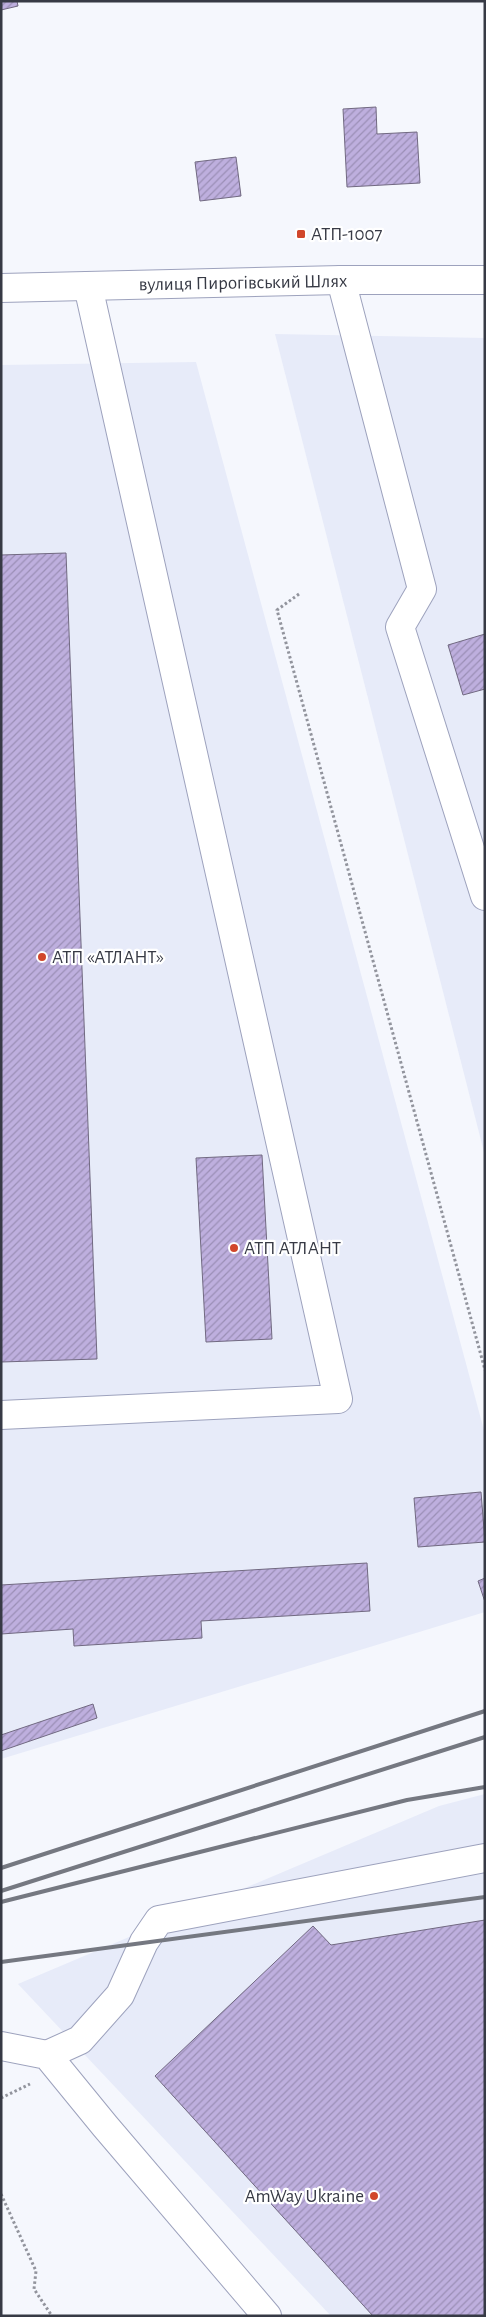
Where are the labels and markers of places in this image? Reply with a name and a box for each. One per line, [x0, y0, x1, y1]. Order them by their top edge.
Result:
place label: АТП-1007 [311, 225, 383, 244]
marker: АТП-1007 [295, 228, 307, 240]
place label: АТП «АТЛАНТ» [52, 948, 164, 967]
marker: АТП «АТЛАНТ» [36, 951, 48, 963]
place label: АТП АТЛАНТ [244, 1239, 341, 1258]
marker: АТП АТЛАНТ [228, 1242, 240, 1254]
place label: AmWay Ukraine [245, 2187, 364, 2206]
marker: AmWay Ukraine [368, 2190, 380, 2202]

